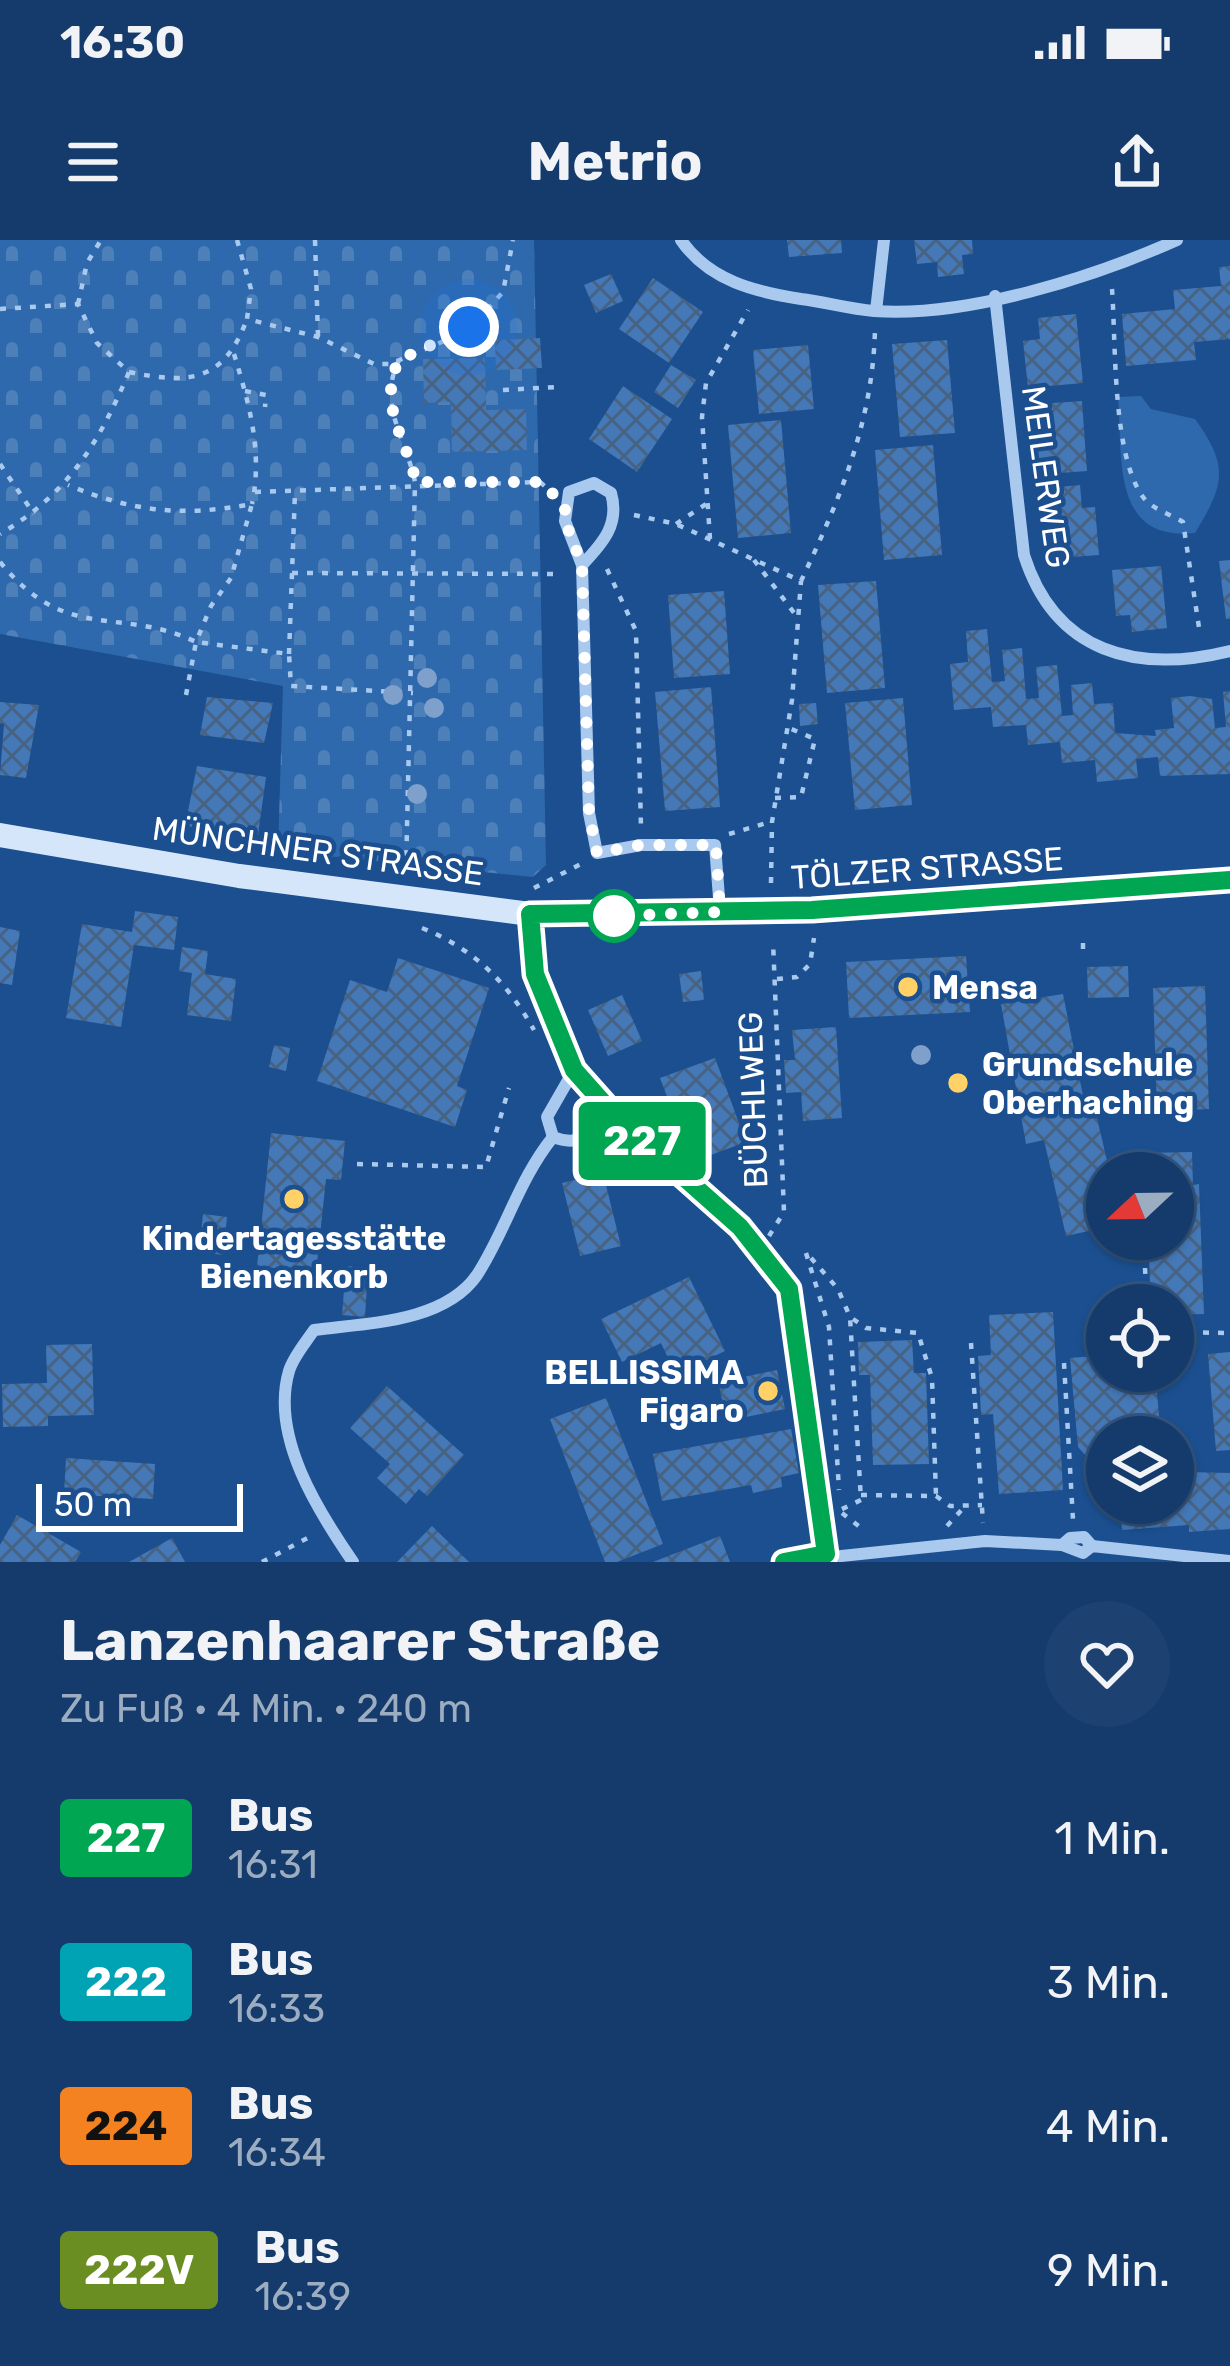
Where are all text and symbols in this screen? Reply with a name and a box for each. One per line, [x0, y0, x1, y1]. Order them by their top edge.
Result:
text: 16:30 [60, 16, 185, 69]
icon: menu [60, 129, 126, 195]
icon: share [1104, 129, 1170, 195]
text: Metrio [528, 130, 702, 194]
your location [439, 297, 499, 357]
street label: MEILERWEG [1014, 383, 1078, 571]
street label: MÜNCHNER STRASSE [150, 808, 486, 894]
street label: TÖLZER STRASSE [790, 839, 1064, 897]
unlabelled marker [589, 891, 639, 941]
place label: Mensa [932, 968, 1038, 1007]
marker: Mensa [895, 974, 921, 1000]
street label: BÜCHLWEG [730, 1011, 776, 1189]
place label: Grundschule Oberhaching [982, 1045, 1194, 1122]
marker: Grundschule Oberhaching [945, 1070, 971, 1096]
line badge: 227 [573, 1102, 711, 1180]
text: 227 [603, 1116, 681, 1166]
north arrow [1086, 1152, 1194, 1260]
map controls [1086, 1152, 1194, 1524]
marker: Kindertagesstätte Bienenkorb [281, 1186, 307, 1212]
place label: Kindertagesstätte Bienenkorb [142, 1219, 446, 1296]
button: locate [1086, 1284, 1194, 1392]
place label: BELLISSIMA Figaro [544, 1353, 744, 1430]
marker: BELLISSIMA Figaro [755, 1378, 781, 1404]
button: layers [1086, 1416, 1194, 1524]
scale bar [36, 1478, 243, 1531]
text: 50 m [54, 1485, 132, 1524]
button: heart [1044, 1601, 1170, 1727]
text: Lanzenhaarer Straße [60, 1607, 660, 1674]
text: Zu Fuß · 4 Min. · 240 m [60, 1686, 472, 1732]
text: Bus [228, 1789, 313, 1842]
text: 1 Min. [1054, 1812, 1170, 1865]
text: 227 [87, 1813, 165, 1863]
text: 16:31 [228, 1842, 318, 1888]
text: Bus [228, 1933, 313, 1986]
text: 3 Min. [1047, 1956, 1170, 2009]
text: 222 [85, 1957, 167, 2007]
text: 16:33 [228, 1986, 325, 2032]
text: Bus [228, 2077, 313, 2130]
text: 4 Min. [1046, 2100, 1170, 2153]
text: 224 [84, 2101, 168, 2151]
text: 16:34 [228, 2130, 326, 2176]
text: Bus [254, 2221, 340, 2274]
text: 9 Min. [1047, 2244, 1170, 2297]
text: 222V [84, 2245, 194, 2295]
text: 16:39 [254, 2274, 351, 2320]

